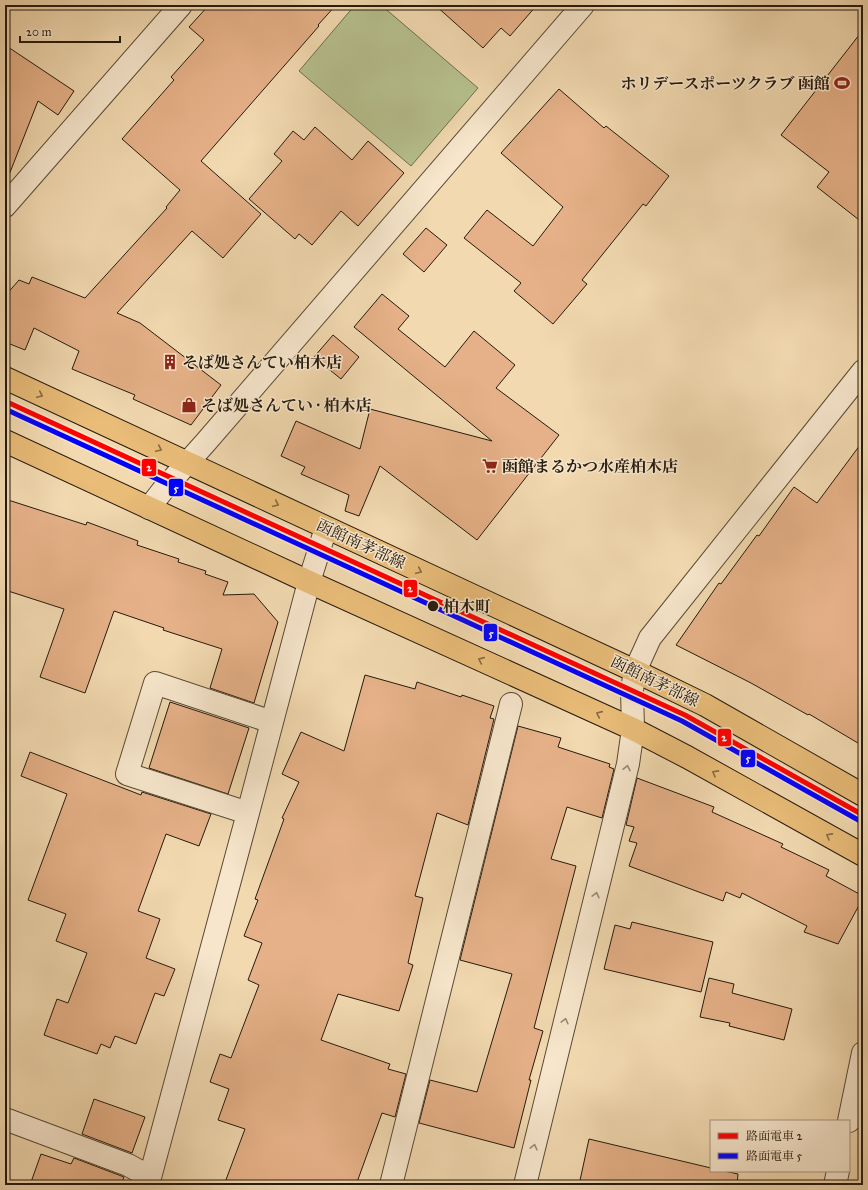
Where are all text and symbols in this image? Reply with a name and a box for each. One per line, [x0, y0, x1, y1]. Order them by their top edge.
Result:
scale bar [20, 18, 120, 44]
text: 20 m [26, 25, 52, 39]
place label: ホリデースポーツクラブ 函館 [620, 74, 830, 93]
sports icon: ホリデースポーツクラブ 函館 [833, 74, 851, 92]
building icon: そば処さんてい柏木店 [161, 353, 179, 371]
place label: そば処さんてい柏木店 [182, 353, 342, 372]
one-way arrow [36, 390, 44, 398]
shop icon: そば処さんてい · 柏木店 [180, 396, 198, 414]
place label: そば処さんてい · 柏木店 [201, 396, 371, 415]
one-way arrow [154, 444, 162, 452]
supermarket icon: 函館まるかつ水産柏木店 [481, 457, 499, 475]
place label: 函館まるかつ水産柏木店 [502, 457, 678, 476]
line badge: 2 [141, 458, 157, 477]
text: 2 [146, 461, 152, 474]
line badge: 5 [168, 478, 184, 497]
text: 5 [173, 482, 179, 495]
one-way arrow [272, 499, 280, 507]
street label: 函館南茅部線 [313, 515, 409, 573]
one-way arrow [415, 566, 423, 574]
line badge: 2 [403, 579, 418, 598]
text: 2 [407, 582, 413, 595]
place label: 柏木町 [443, 597, 491, 616]
marker: 柏木町 [426, 599, 440, 613]
line badge: 5 [483, 623, 498, 642]
text: 5 [488, 627, 494, 640]
street label: 函館南茅部線 [608, 651, 702, 711]
one-way arrow [478, 657, 485, 665]
one-way arrow [596, 711, 604, 719]
line badge: 2 [717, 728, 732, 747]
text: 2 [721, 731, 727, 744]
line badge: 5 [740, 749, 756, 768]
text: 5 [745, 752, 751, 765]
one-way arrow [623, 765, 631, 772]
one-way arrow [712, 770, 719, 777]
one-way arrow [826, 833, 833, 841]
one-way arrow [592, 891, 600, 898]
one-way arrow [561, 1018, 569, 1024]
legend [710, 1120, 850, 1172]
text: 路面電車 2 [746, 1129, 803, 1143]
one-way arrow [529, 1144, 538, 1151]
text: 路面電車 5 [746, 1149, 803, 1163]

